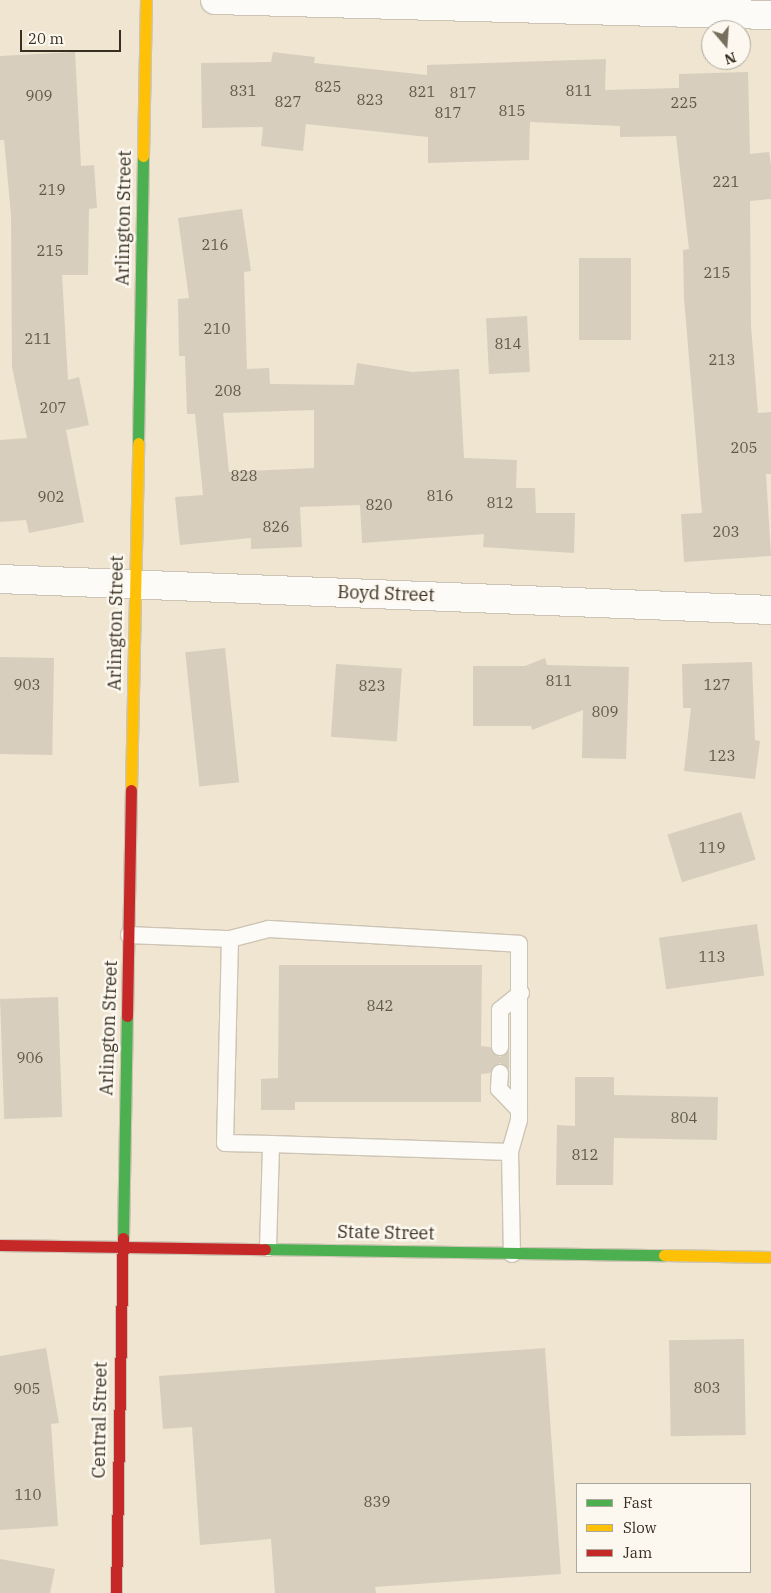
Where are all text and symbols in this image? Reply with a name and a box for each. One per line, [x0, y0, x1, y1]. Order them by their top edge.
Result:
scale bar [22, 20, 124, 52]
north arrow [701, 20, 751, 70]
text: 20 m [28, 29, 64, 48]
text: N [722, 48, 738, 69]
house number: 825 [315, 78, 341, 96]
house number: 831 [230, 82, 256, 100]
house number: 811 [566, 82, 592, 100]
house number: 821 [409, 83, 435, 101]
house number: 817 [450, 84, 476, 102]
house number: 909 [26, 87, 52, 105]
house number: 823 [357, 91, 383, 109]
house number: 827 [275, 93, 301, 111]
house number: 225 [671, 94, 697, 112]
house number: 815 [499, 102, 525, 120]
house number: 817 [435, 104, 461, 122]
street label: Arlington Street [112, 150, 136, 286]
house number: 221 [713, 173, 739, 191]
house number: 219 [39, 181, 65, 199]
house number: 216 [202, 236, 228, 254]
house number: 215 [37, 242, 63, 260]
house number: 215 [704, 264, 730, 282]
house number: 210 [204, 320, 230, 338]
house number: 211 [25, 330, 51, 348]
house number: 814 [495, 335, 521, 353]
house number: 213 [709, 351, 735, 369]
house number: 208 [215, 382, 241, 400]
house number: 207 [40, 399, 66, 417]
house number: 205 [731, 439, 757, 457]
house number: 828 [231, 467, 257, 485]
house number: 816 [427, 487, 453, 505]
house number: 902 [38, 488, 64, 506]
house number: 812 [487, 494, 513, 512]
house number: 820 [366, 496, 392, 514]
house number: 826 [263, 518, 289, 536]
house number: 203 [713, 523, 739, 541]
street label: Arlington Street [104, 555, 128, 691]
street label: Boyd Street [337, 582, 435, 606]
house number: 811 [546, 672, 572, 690]
house number: 903 [14, 676, 40, 694]
house number: 127 [704, 676, 730, 694]
house number: 823 [359, 677, 385, 695]
house number: 809 [592, 703, 618, 721]
house number: 123 [709, 747, 735, 765]
house number: 119 [699, 839, 725, 857]
house number: 113 [699, 948, 725, 966]
street label: Arlington Street [96, 960, 122, 1096]
house number: 842 [367, 997, 393, 1015]
house number: 906 [17, 1049, 43, 1067]
house number: 804 [671, 1109, 697, 1127]
house number: 812 [572, 1146, 598, 1164]
street label: State Street [337, 1221, 435, 1245]
street label: Central Street [88, 1361, 112, 1479]
house number: 803 [694, 1379, 720, 1397]
house number: 905 [14, 1380, 40, 1398]
legend [576, 1483, 751, 1573]
house number: 110 [15, 1486, 41, 1504]
house number: 839 [364, 1493, 390, 1511]
text: Fast [623, 1493, 653, 1512]
text: Slow [623, 1518, 656, 1537]
text: Jam [623, 1543, 652, 1562]

